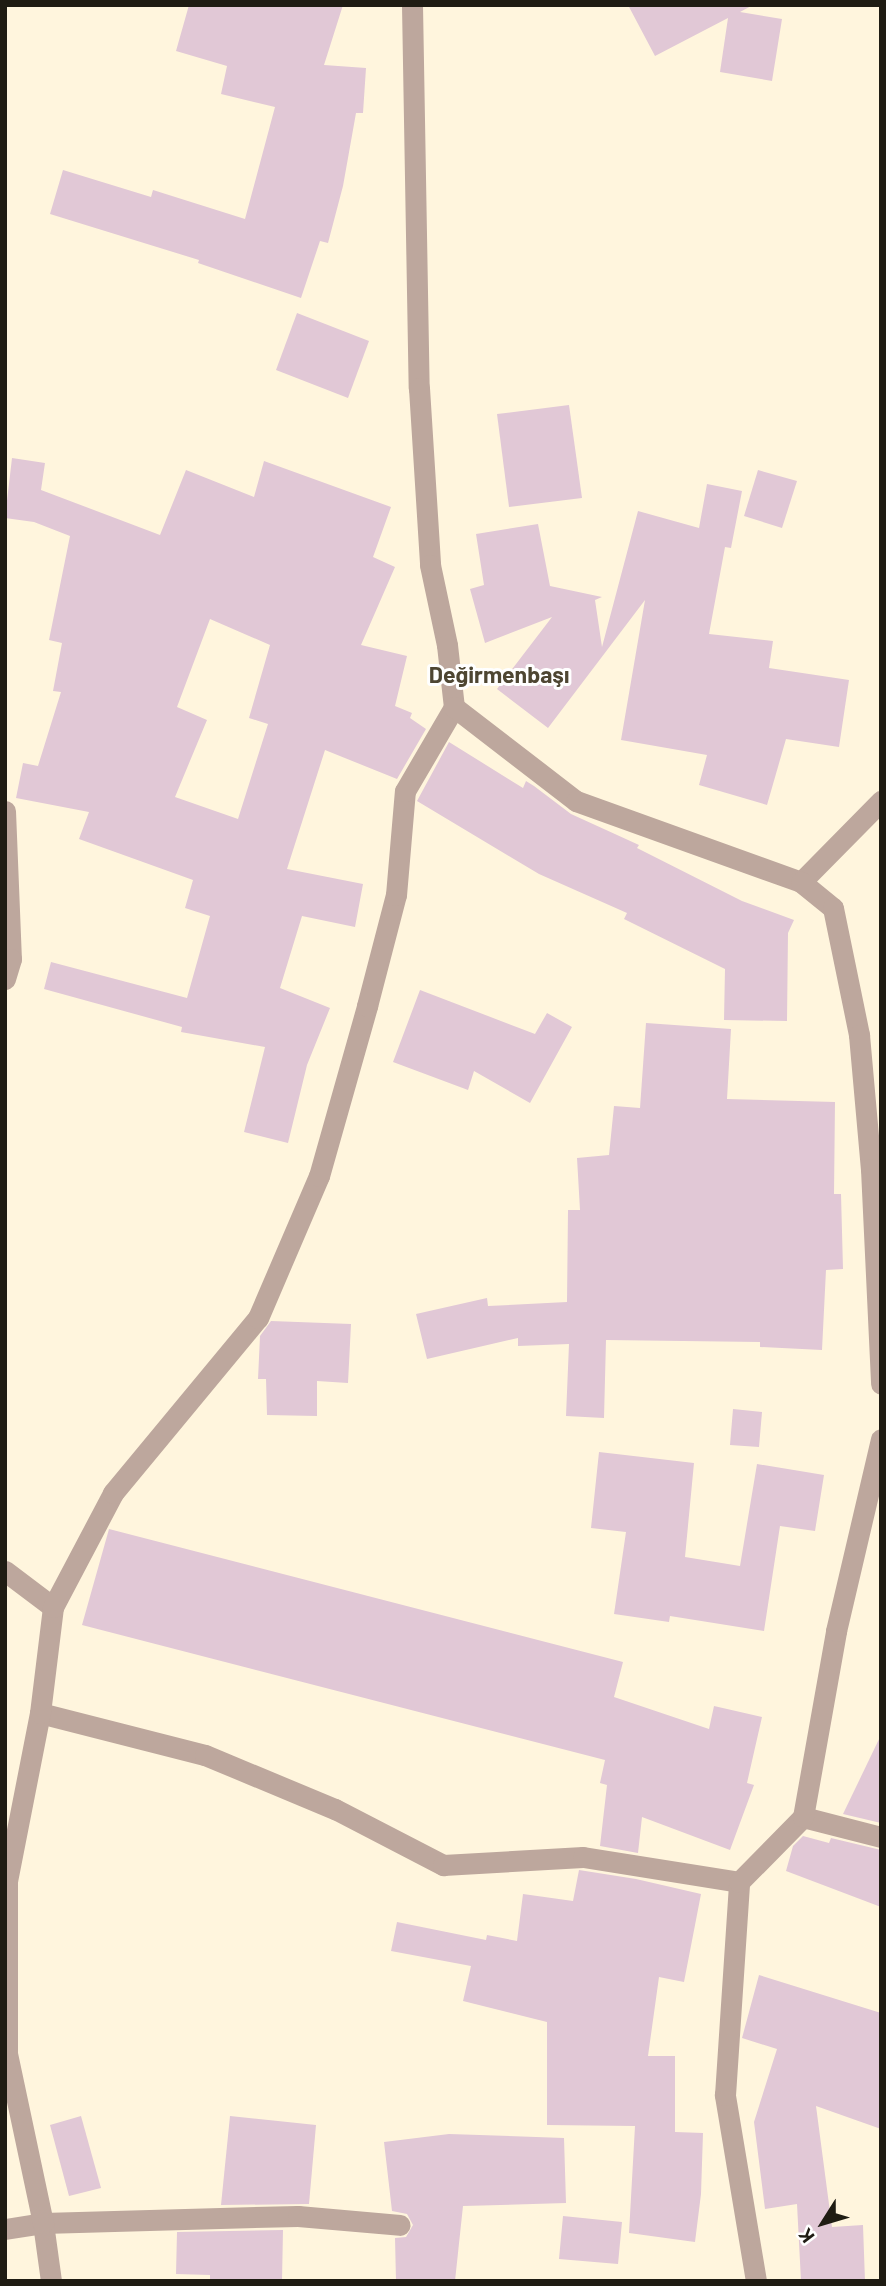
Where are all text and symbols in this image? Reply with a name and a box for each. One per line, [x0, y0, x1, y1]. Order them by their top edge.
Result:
district label: Değirmenbaşı [429, 660, 569, 688]
north arrow [788, 2188, 858, 2258]
text: K [793, 2224, 819, 2248]

